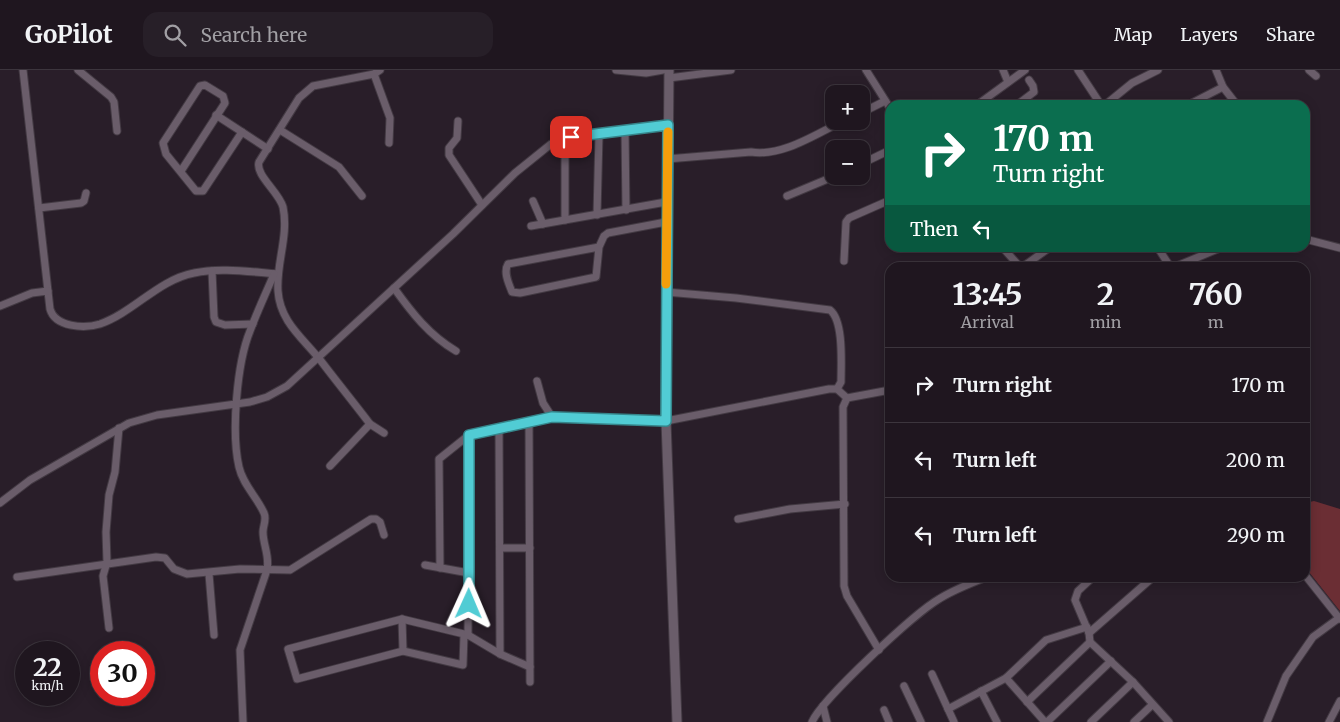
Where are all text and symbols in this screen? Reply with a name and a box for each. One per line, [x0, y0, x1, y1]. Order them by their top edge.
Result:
search box [143, 12, 493, 57]
text: GoPilot [25, 19, 113, 50]
icon: search [161, 21, 189, 49]
text: Search here [201, 23, 307, 47]
text: Map [1114, 23, 1152, 46]
text: Layers [1180, 23, 1238, 46]
text: Share [1266, 23, 1315, 46]
map controls [825, 85, 870, 185]
button: + [825, 85, 870, 130]
pin [550, 116, 592, 158]
text: 170 m [993, 117, 1094, 161]
icon: right [910, 120, 975, 185]
icon: arrive [557, 123, 585, 151]
button: − [825, 140, 870, 185]
text: Turn right [993, 160, 1104, 188]
icon: left [968, 215, 996, 243]
text: Then [910, 217, 958, 241]
text: 13:45 [952, 275, 1023, 313]
text: 2 [1097, 275, 1114, 313]
text: 760 [1189, 275, 1243, 313]
text: Arrival [961, 312, 1014, 332]
text: min [1090, 312, 1121, 332]
text: m [1208, 312, 1224, 332]
icon: right [910, 371, 938, 399]
text: Turn right [953, 373, 1052, 397]
text: 170 m [1232, 373, 1285, 397]
icon: left [910, 446, 938, 474]
text: Turn left [953, 448, 1037, 472]
text: 200 m [1226, 448, 1285, 472]
icon: left [910, 521, 938, 549]
text: Turn left [953, 523, 1037, 547]
text: 290 m [1227, 523, 1285, 547]
position arrow [442, 577, 494, 629]
speed limit sign: 30 [90, 641, 155, 706]
text: 22 [33, 651, 62, 683]
text: km/h [32, 678, 63, 693]

